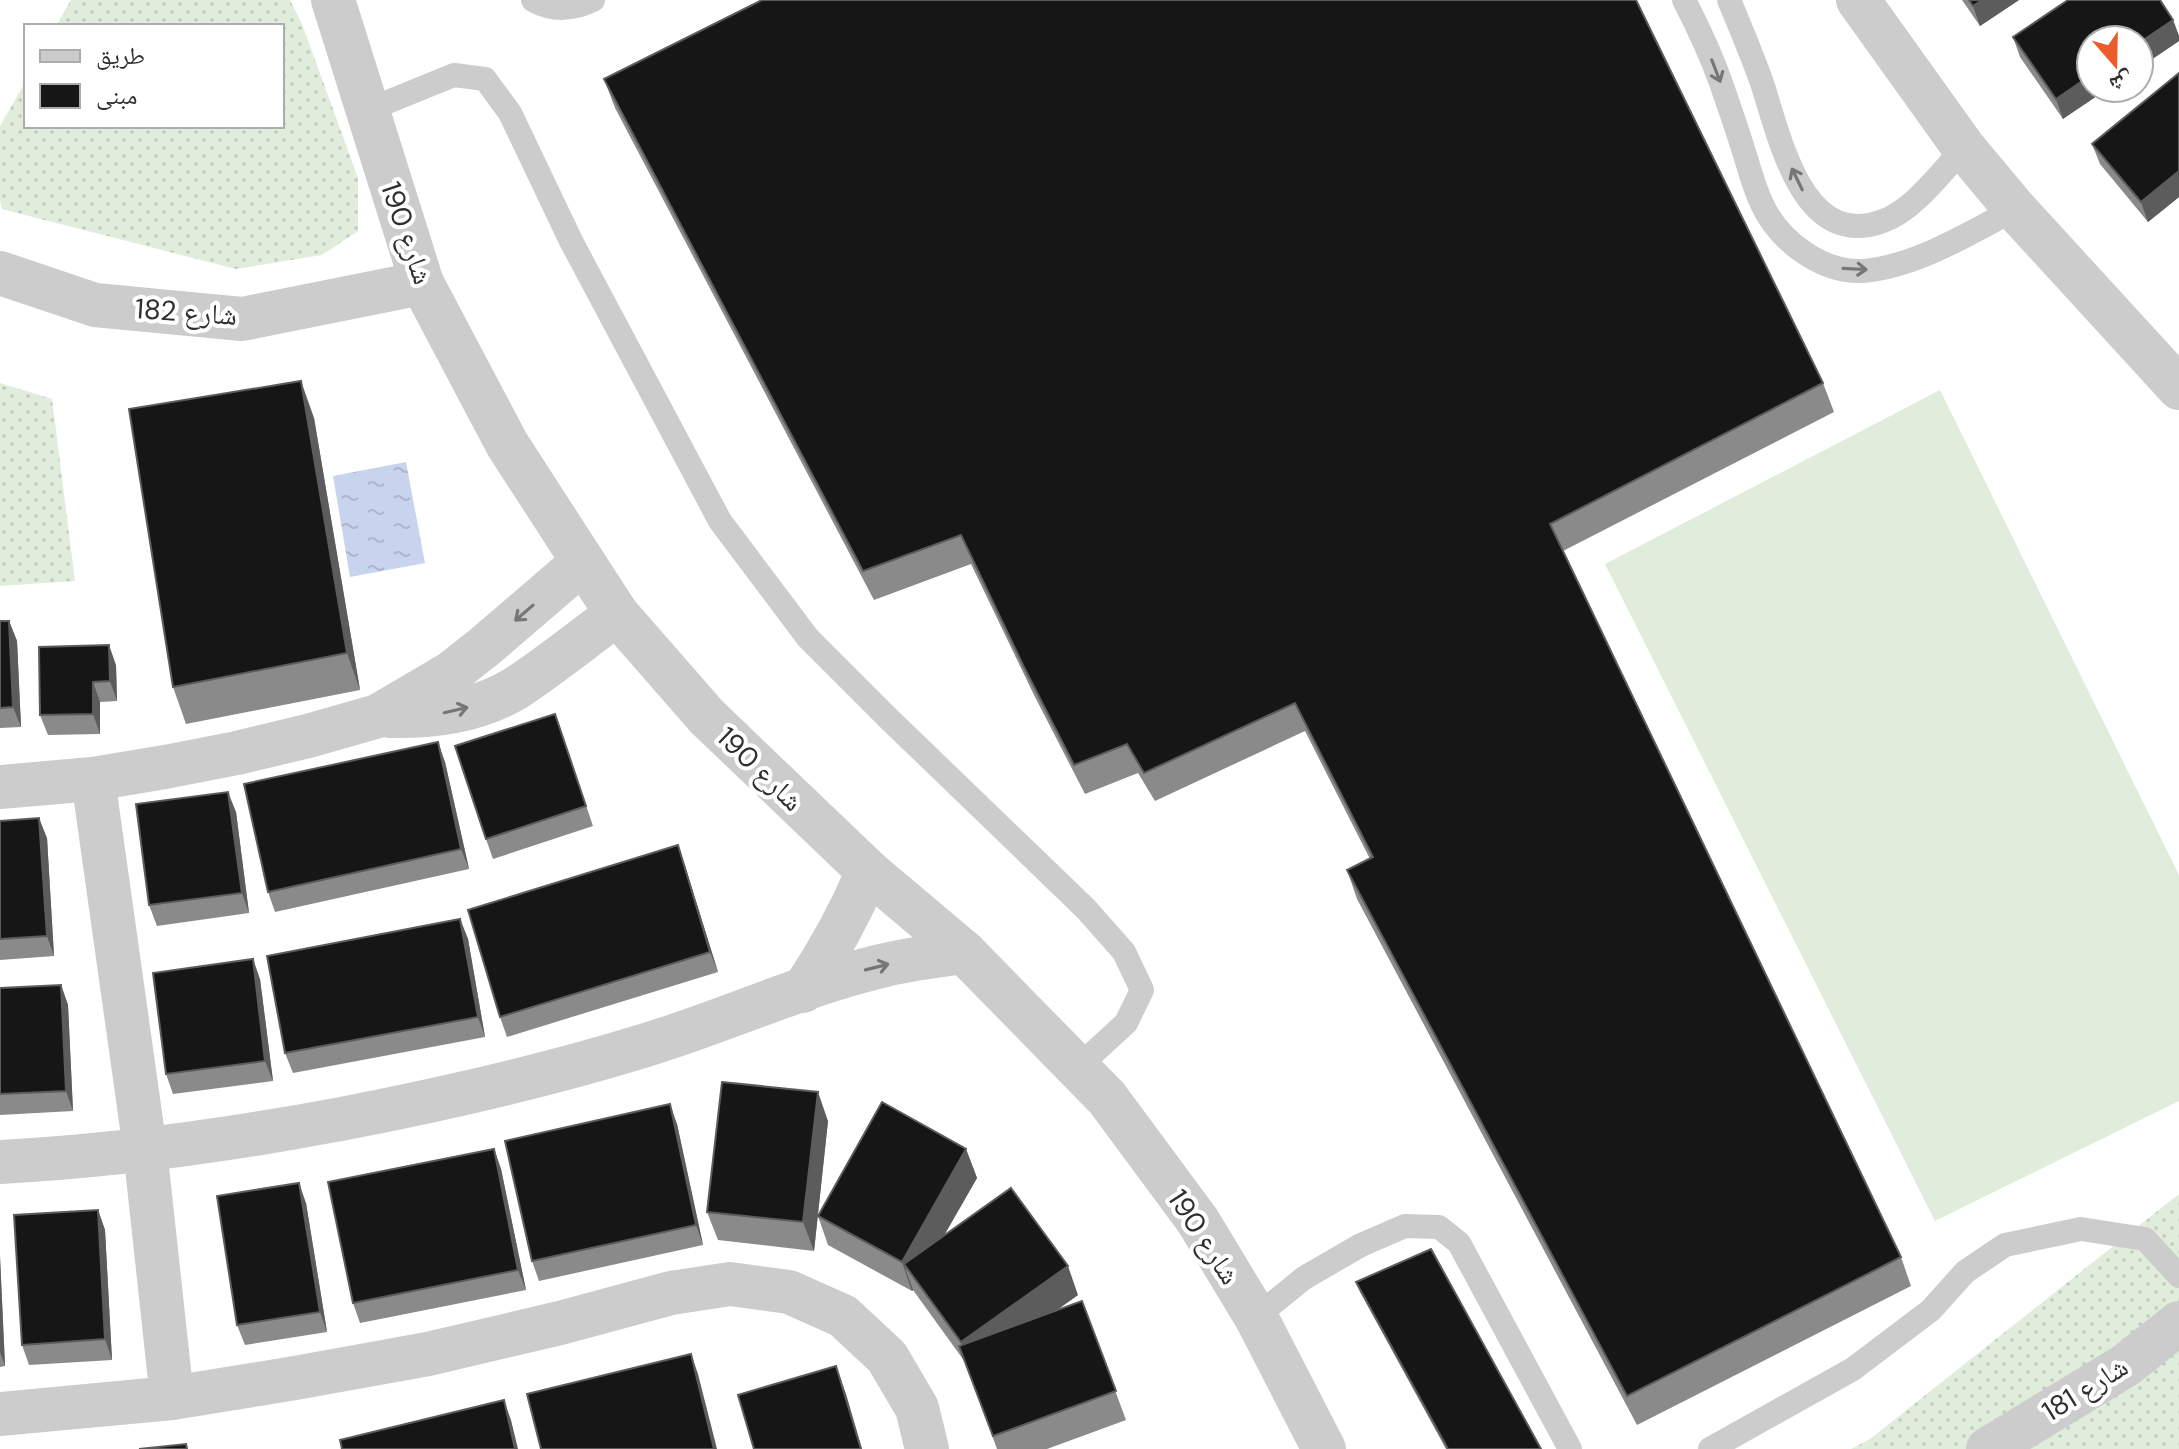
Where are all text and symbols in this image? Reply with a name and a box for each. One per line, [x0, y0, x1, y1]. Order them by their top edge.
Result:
legend [24, 24, 284, 128]
north arrow [2075, 24, 2155, 104]
text: طريق [96, 40, 145, 71]
one-way arrow [1710, 58, 1724, 83]
text: ش [2106, 65, 2138, 100]
text: مبنى [96, 80, 137, 111]
one-way arrow [1789, 167, 1804, 191]
street label: شارع 190 [372, 177, 442, 289]
one-way arrow [1841, 262, 1868, 277]
street label: شارع 182 [134, 290, 238, 334]
one-way arrow [514, 604, 534, 622]
one-way arrow [442, 701, 468, 716]
street label: شارع 190 [709, 719, 811, 819]
one-way arrow [864, 959, 890, 974]
street label: شارع 190 [1160, 1182, 1248, 1292]
street label: شارع 181 [2035, 1348, 2135, 1430]

